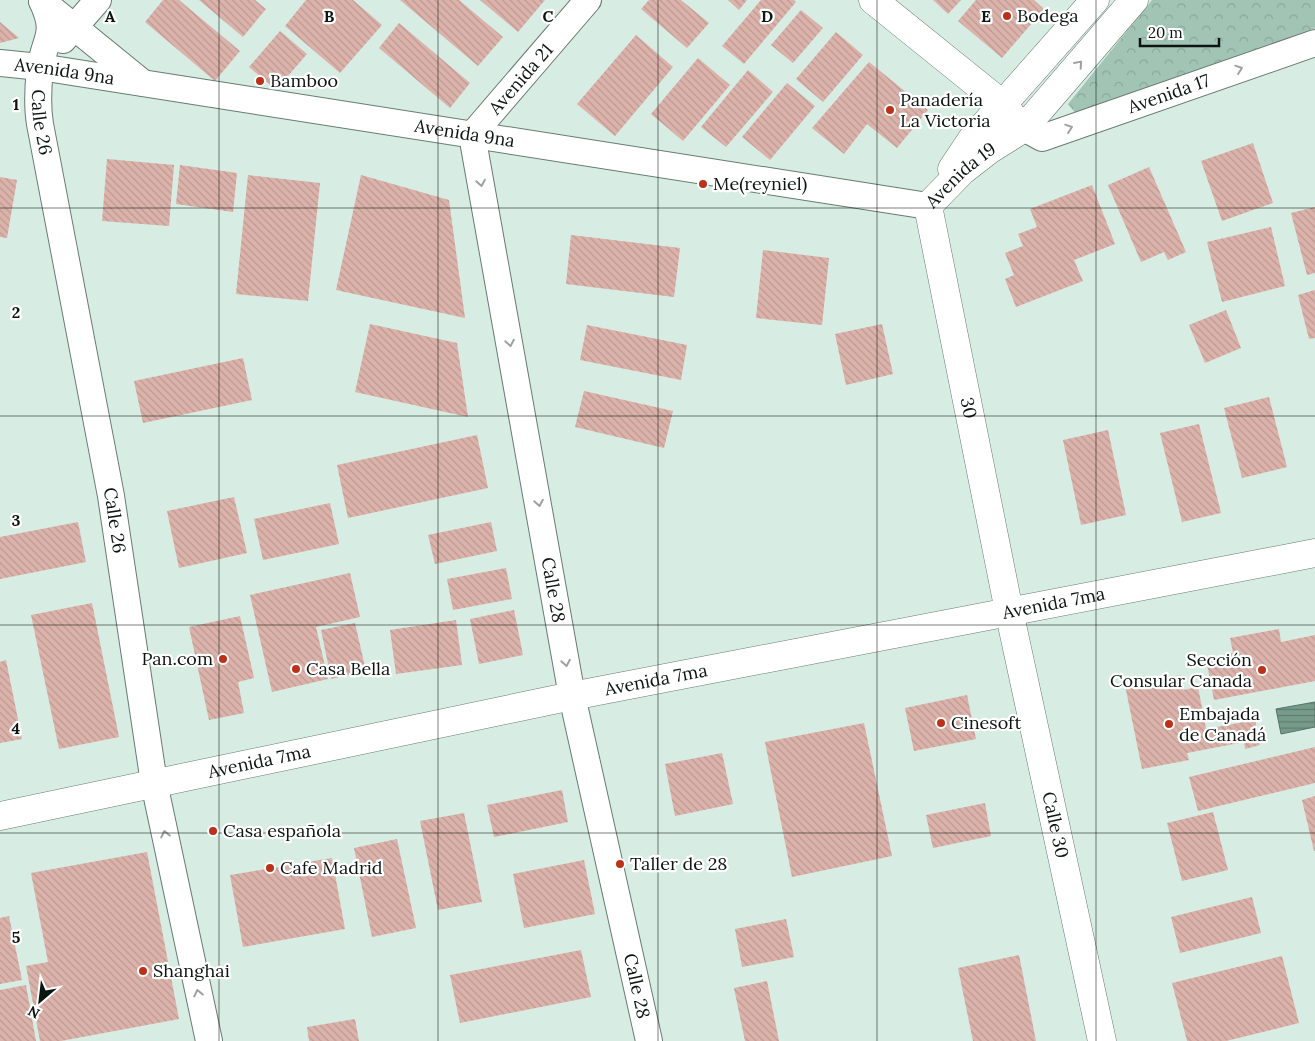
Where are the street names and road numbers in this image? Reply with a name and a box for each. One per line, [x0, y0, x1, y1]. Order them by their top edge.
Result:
street label: Avenida 21 [483, 38, 558, 120]
street label: Avenida 9na [12, 52, 116, 90]
street label: Avenida 17 [1124, 68, 1213, 119]
street label: Calle 26 [27, 89, 58, 157]
street label: Avenida 9na [412, 114, 516, 152]
street label: Avenida 19 [920, 137, 1000, 213]
street label: 30 [956, 395, 982, 421]
street label: Calle 26 [99, 485, 131, 555]
street label: Calle 28 [536, 555, 571, 624]
street label: Avenida 7ma [999, 582, 1107, 624]
street label: Avenida 7ma [602, 658, 709, 701]
street label: Avenida 7ma [205, 739, 313, 783]
street label: Calle 30 [1037, 790, 1074, 860]
street label: Calle 28 [619, 951, 656, 1021]

